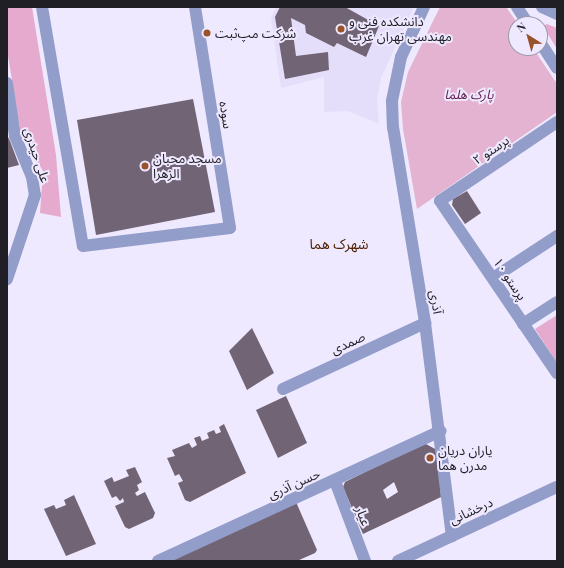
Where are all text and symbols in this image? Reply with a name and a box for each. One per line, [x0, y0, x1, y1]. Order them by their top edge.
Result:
place label: دانشکده فنی و مهندسی تهران غرب [349, 14, 452, 45]
north arrow [508, 16, 548, 56]
text: N [513, 18, 529, 35]
marker: دانشکده فنی و مهندسی تهران غرب [336, 24, 346, 34]
place label: شرکت مپ‌ثبت [215, 25, 296, 41]
marker: شرکت مپ‌ثبت [202, 28, 212, 38]
park label: پارک هلما [444, 86, 494, 102]
street label: سوده [216, 100, 236, 130]
street label: علی حیدری [21, 125, 53, 185]
street label: پرستو ۲ [470, 132, 512, 168]
place label: مسجد محبان الزهرا [153, 151, 222, 182]
marker: مسجد محبان الزهرا [140, 161, 150, 171]
district label: شهرک هما [309, 236, 369, 252]
street label: پرستو ۱۰ [490, 255, 530, 303]
street label: آذری [426, 289, 446, 315]
street label: صمدی [328, 328, 368, 358]
place label: یاران دریان مدرن هما [438, 443, 493, 474]
marker: یاران دریان مدرن هما [425, 453, 435, 463]
street label: حسن آذری [266, 466, 322, 502]
street label: درخشانی [447, 494, 495, 528]
street label: عیار [352, 504, 374, 528]

